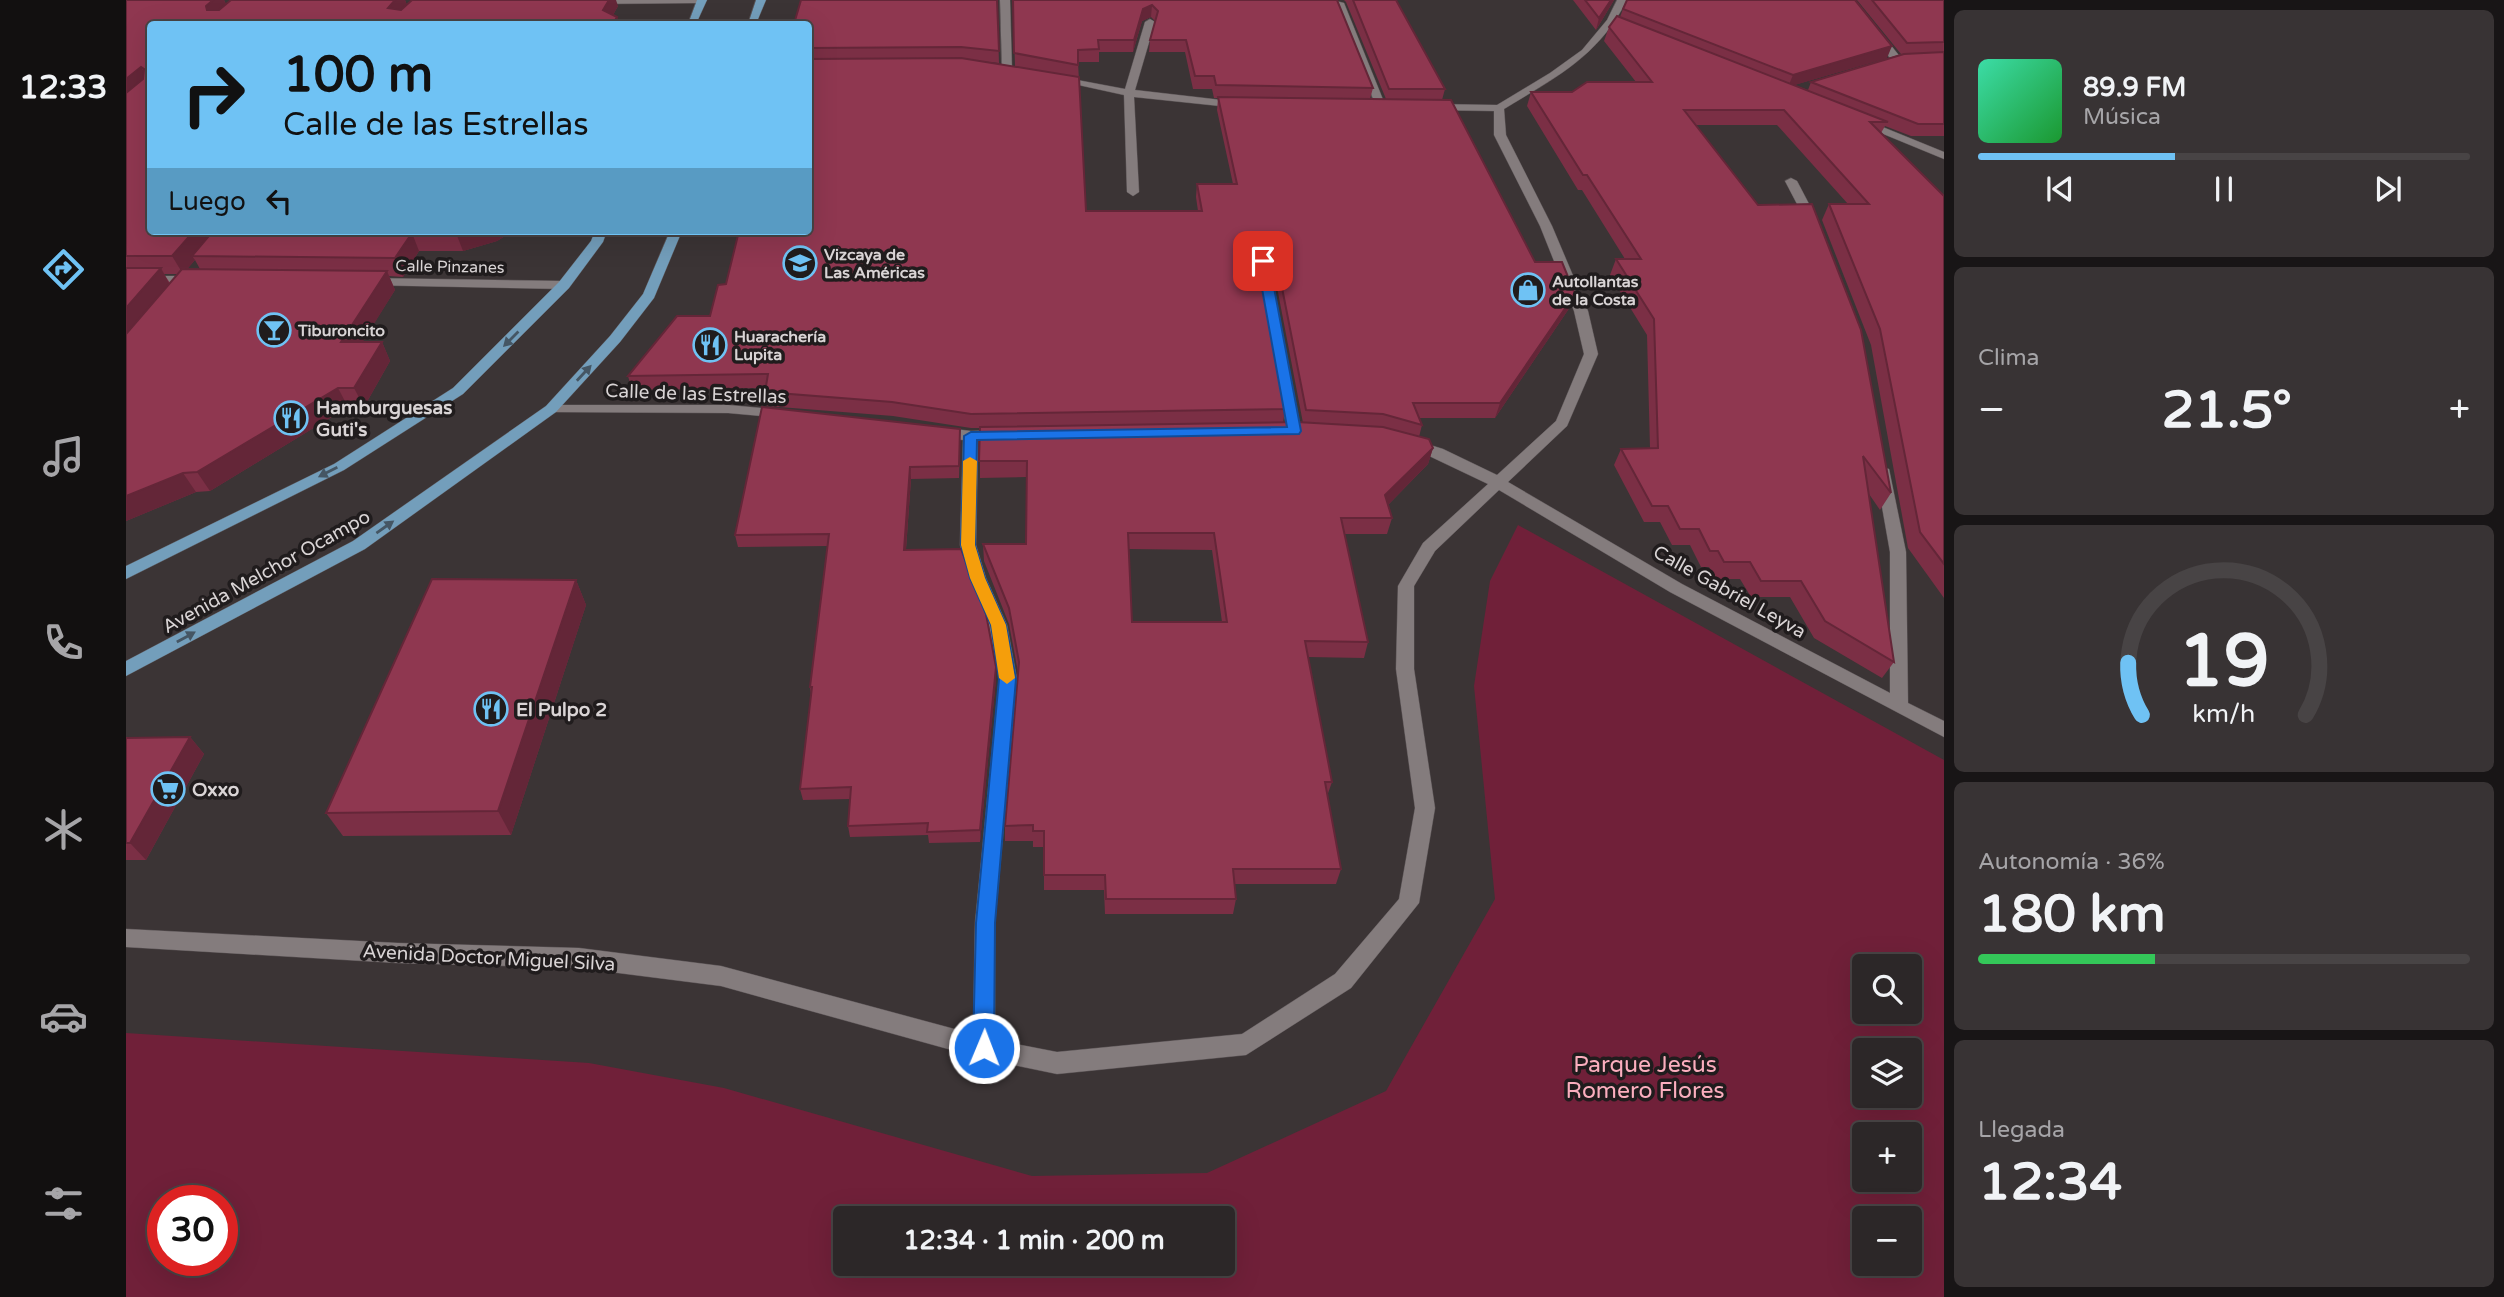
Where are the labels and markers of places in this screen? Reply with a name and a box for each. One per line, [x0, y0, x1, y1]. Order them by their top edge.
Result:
pin [1233, 231, 1293, 291]
school or university icon: Vizcaya de Las Américas [781, 244, 819, 282]
place label: Vizcaya de Las Américas [824, 245, 925, 283]
shop icon: Autollantas de la Costa [1509, 271, 1547, 309]
place label: Autollantas de la Costa [1552, 272, 1639, 310]
bar icon: Tiburoncito [255, 311, 293, 349]
place label: Tiburoncito [297, 321, 385, 341]
restaurant icon: Huarachería Lupita [691, 326, 729, 364]
place label: Huarachería Lupita [734, 327, 826, 365]
place label: Hamburguesas Guti's [316, 397, 452, 441]
restaurant icon: Hamburguesas Guti's [272, 399, 310, 437]
restaurant icon: El Pulpo 2 [472, 690, 510, 728]
place label: El Pulpo 2 [516, 699, 607, 722]
supermarket icon: Oxxo [149, 770, 187, 808]
place label: Oxxo [192, 779, 239, 801]

